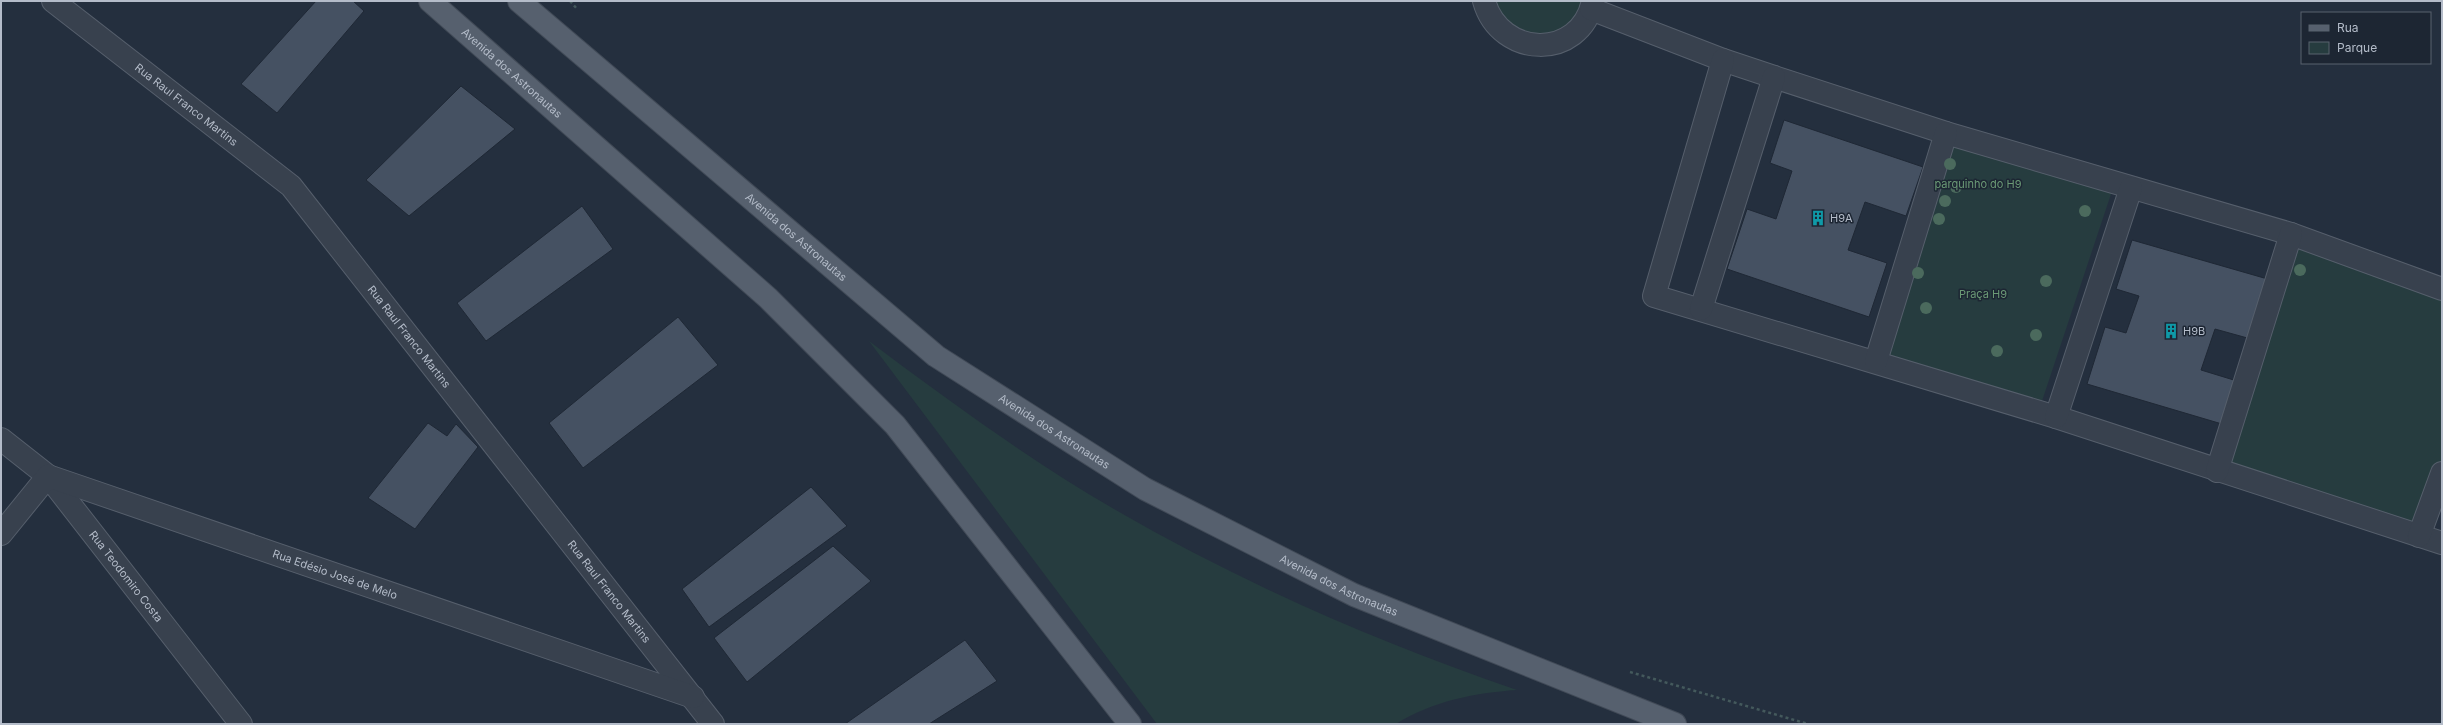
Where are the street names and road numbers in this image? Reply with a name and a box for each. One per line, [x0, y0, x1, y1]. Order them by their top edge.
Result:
street label: Avenida dos Astronautas [459, 25, 565, 121]
street label: Rua Raul Franco Martins [132, 60, 241, 149]
street label: Avenida dos Astronautas [742, 190, 850, 284]
street label: Rua Raul Franco Martins [365, 283, 454, 391]
street label: Avenida dos Astronautas [996, 391, 1113, 472]
street label: Rua Teodomiro Costa [86, 528, 166, 625]
street label: Rua Raul Franco Martins [565, 538, 654, 646]
street label: Rua Edésio José de Melo [271, 546, 400, 602]
street label: Avenida dos Astronautas [1277, 552, 1400, 619]

